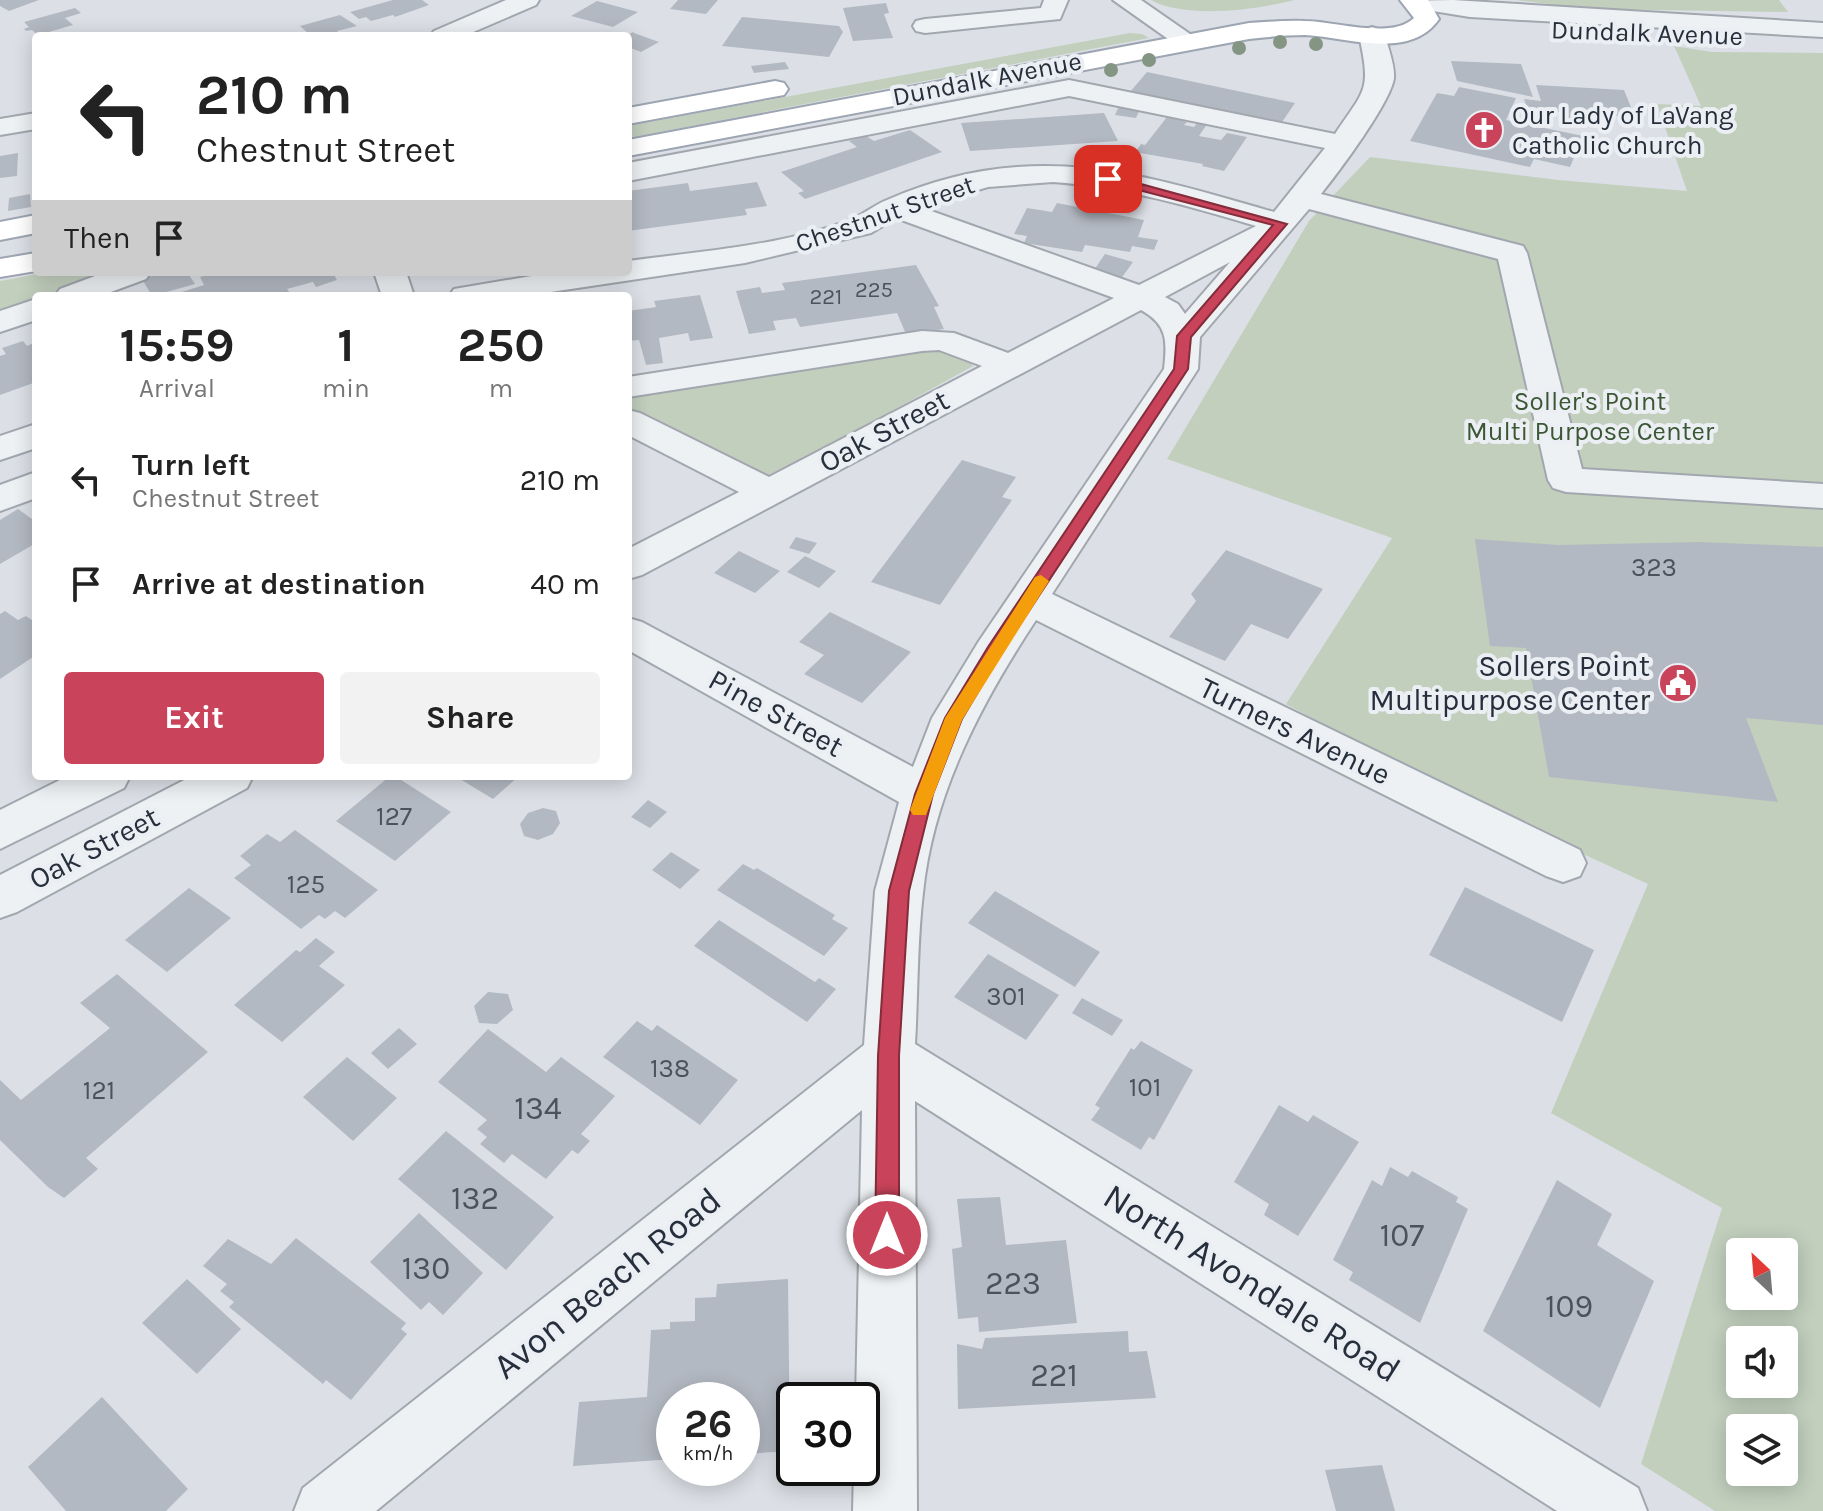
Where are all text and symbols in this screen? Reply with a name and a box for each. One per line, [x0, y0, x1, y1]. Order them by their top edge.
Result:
street label: Dundalk Avenue [1551, 14, 1743, 52]
street label: Dundalk Avenue [890, 45, 1084, 113]
text: 210 m [196, 62, 353, 127]
icon: left [64, 64, 168, 168]
place label: Our Lady of LaVang Catholic Church [1512, 100, 1734, 161]
church icon: Our Lady of LaVang Catholic Church [1463, 109, 1505, 151]
text: Chestnut Street [196, 129, 455, 171]
pin [1074, 145, 1142, 213]
icon: arrive [1086, 157, 1130, 201]
street label: Chestnut Street [791, 169, 979, 259]
icon: arrive [147, 216, 191, 260]
text: Then [64, 220, 131, 256]
house number: 225 [855, 277, 893, 303]
house number: 221 [810, 284, 842, 310]
text: 15:59 [119, 317, 235, 373]
text: 1 [337, 317, 354, 373]
text: 250 [457, 317, 545, 373]
text: Arrival [139, 373, 215, 404]
text: min [322, 373, 370, 404]
text: m [489, 373, 513, 404]
street label: Oak Street [813, 382, 955, 480]
park label: Soller's Point Multi Purpose Center [1466, 386, 1715, 447]
text: Turn left [132, 447, 250, 483]
icon: left [64, 458, 108, 502]
text: 210 m [520, 462, 600, 498]
text: Chestnut Street [132, 483, 319, 514]
house number: 323 [1631, 552, 1677, 583]
icon: arrive [64, 562, 108, 606]
text: Arrive at destination [132, 566, 426, 602]
text: 40 m [530, 566, 600, 602]
place label: Sollers Point Multipurpose Center [1370, 648, 1650, 718]
street label: Pine Street [702, 661, 850, 765]
public building icon: Sollers Point Multipurpose Center [1657, 662, 1699, 704]
street label: Turners Avenue [1194, 669, 1396, 793]
button: Exit [64, 672, 324, 764]
button: Share [340, 672, 600, 764]
street label: Oak Street [23, 799, 165, 897]
house number: 127 [376, 801, 412, 832]
house number: 125 [287, 869, 325, 900]
house number: 301 [986, 981, 1026, 1012]
house number: 138 [650, 1053, 690, 1084]
house number: 101 [1129, 1072, 1161, 1103]
house number: 121 [83, 1075, 115, 1106]
house number: 134 [514, 1090, 562, 1127]
street label: North Avondale Road [1096, 1175, 1408, 1391]
street label: Avon Beach Road [485, 1178, 729, 1388]
house number: 132 [451, 1180, 499, 1217]
position arrow [845, 1193, 929, 1277]
house number: 107 [1380, 1217, 1424, 1254]
north arrow [1726, 1238, 1798, 1310]
map controls [1726, 1238, 1798, 1486]
house number: 130 [402, 1250, 450, 1287]
house number: 223 [985, 1265, 1041, 1302]
house number: 109 [1545, 1288, 1593, 1325]
button: sound [1726, 1326, 1798, 1398]
house number: 221 [1030, 1357, 1078, 1394]
speed limit sign: 30 [776, 1382, 880, 1486]
text: 26 [684, 1400, 732, 1447]
button: layers [1726, 1414, 1798, 1486]
text: km/h [683, 1442, 733, 1465]

